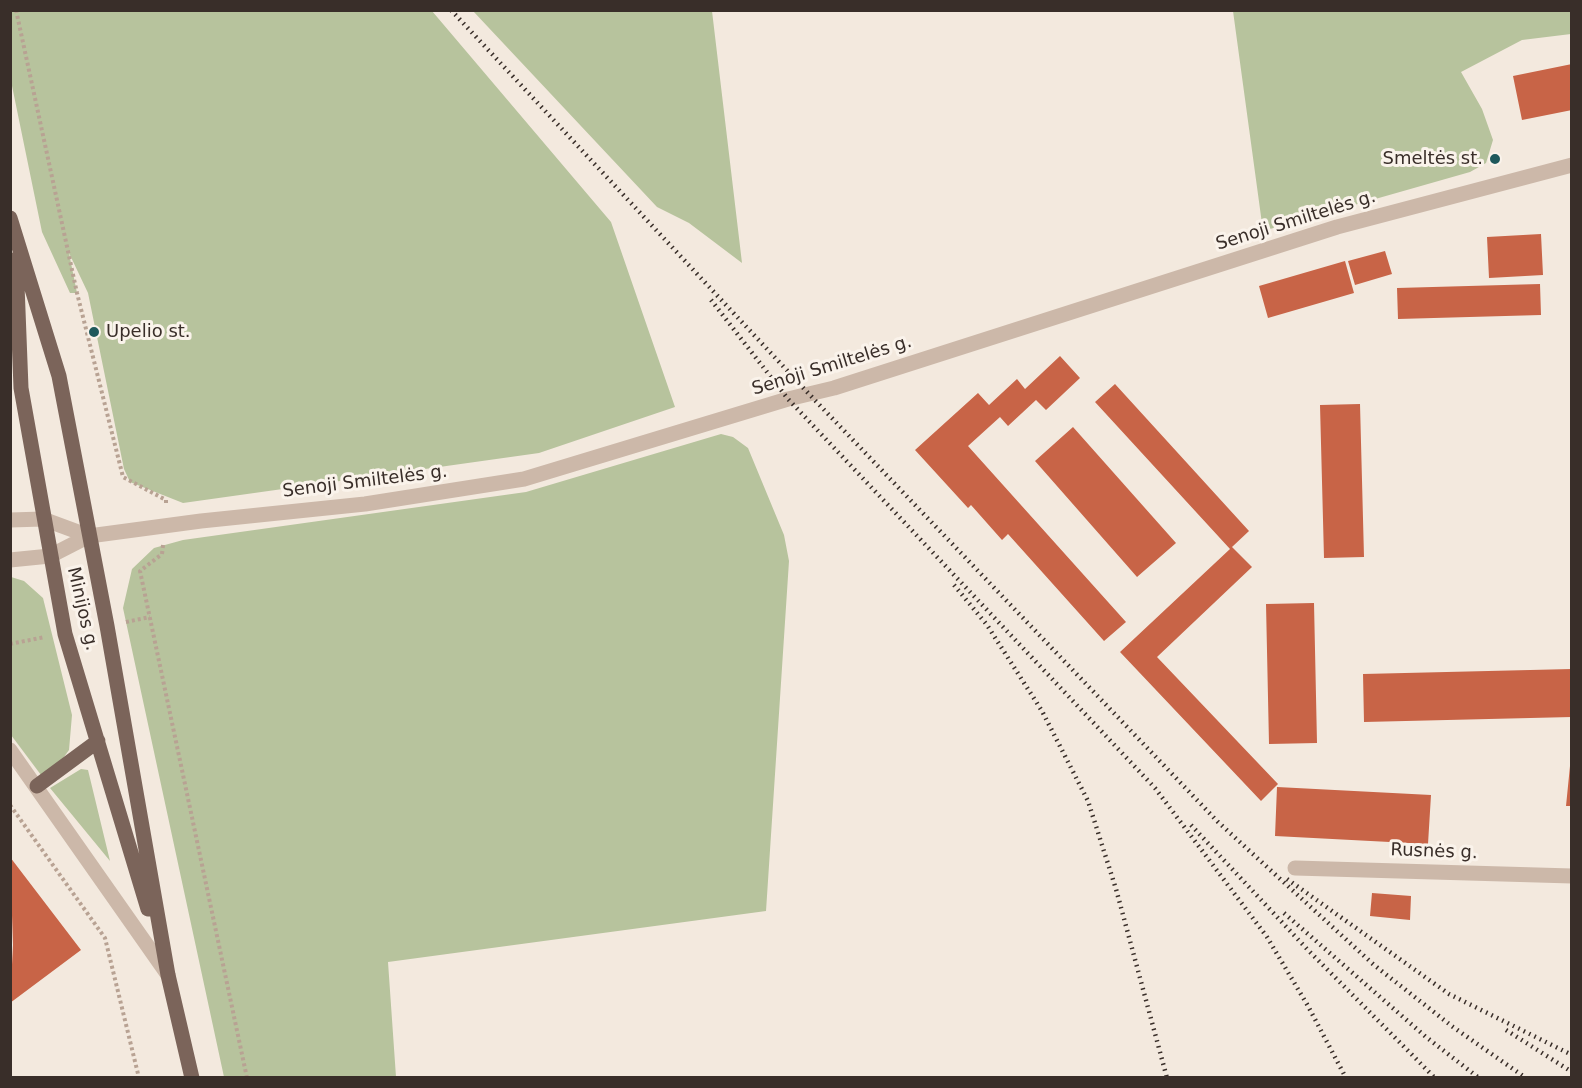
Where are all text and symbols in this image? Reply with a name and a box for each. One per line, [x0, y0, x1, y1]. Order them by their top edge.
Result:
place label: Smeltės st. [1383, 148, 1483, 170]
marker: Smeltės st. [1488, 152, 1502, 166]
street label: Senoji Smiltelės g. [1213, 186, 1379, 256]
place label: Upelio st. [106, 321, 191, 343]
marker: Upelio st. [87, 325, 101, 339]
street label: Senoji Smiltelės g. [749, 331, 915, 401]
street label: Senoji Smiltelės g. [281, 461, 449, 503]
street label: Minijos g. [62, 565, 102, 653]
street label: Rusnės g. [1390, 840, 1478, 864]

